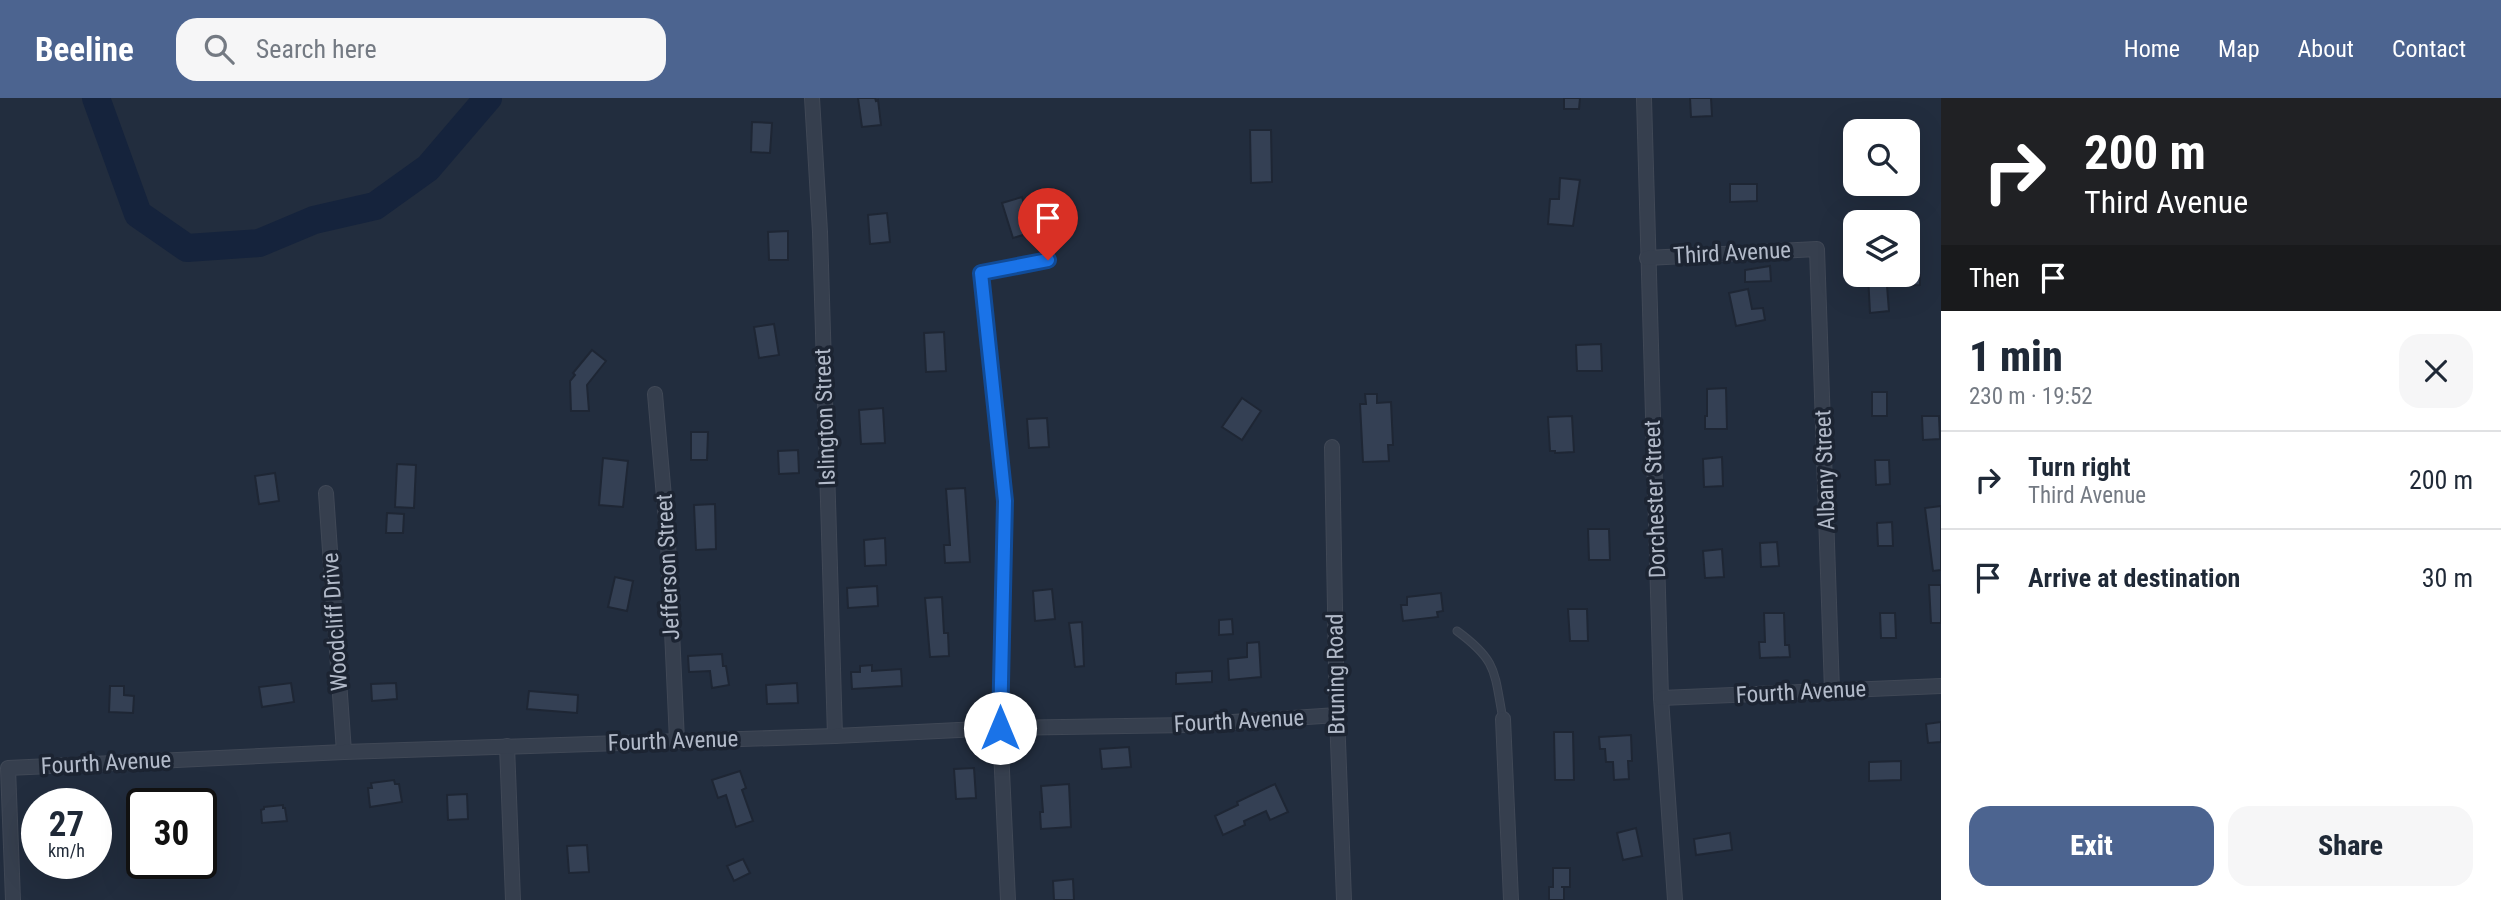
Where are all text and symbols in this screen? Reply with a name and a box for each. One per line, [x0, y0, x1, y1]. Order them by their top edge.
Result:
search box [176, 18, 666, 81]
text: Beeline [35, 30, 134, 69]
icon: search [200, 30, 238, 68]
text: Search here [256, 34, 377, 64]
text: Home [2124, 35, 2180, 63]
text: Map [2218, 35, 2260, 63]
text: About [2298, 35, 2354, 63]
text: Contact [2392, 35, 2466, 63]
map controls [1843, 119, 1920, 287]
button: search [1843, 119, 1920, 196]
text: 200 m [2084, 124, 2206, 181]
icon: right [1969, 126, 2060, 217]
text: Third Avenue [2084, 183, 2248, 221]
pin [1018, 188, 1078, 260]
icon: arrive [1029, 199, 1067, 237]
button: layers [1843, 210, 1920, 287]
street label: Third Avenue [1672, 236, 1792, 270]
icon: arrive [2034, 259, 2072, 297]
text: Then [1969, 263, 2020, 293]
text: 1 min [1969, 332, 2063, 381]
button: close [2399, 334, 2473, 408]
street label: Islington Street [809, 348, 841, 486]
text: 230 m · 19:52 [1969, 383, 2093, 410]
street label: Albany Street [1809, 409, 1841, 531]
street label: Dorchester Street [1639, 419, 1671, 579]
text: Turn right [2028, 452, 2130, 482]
icon: right [1969, 461, 2007, 499]
text: 200 m [2409, 465, 2473, 495]
text: Third Avenue [2028, 482, 2146, 509]
street label: Jefferson Street [651, 493, 685, 641]
street label: Woodcliff Drive [317, 552, 353, 692]
icon: arrive [1969, 559, 2007, 597]
text: Arrive at destination [2028, 563, 2240, 593]
text: 30 m [2422, 563, 2473, 593]
street label: Bruning Road [1321, 613, 1351, 735]
street label: Fourth Avenue [1735, 675, 1867, 709]
position arrow [963, 691, 1037, 765]
street label: Fourth Avenue [1173, 704, 1305, 738]
street label: Fourth Avenue [607, 725, 739, 757]
street label: Fourth Avenue [40, 746, 172, 780]
speed limit sign: 30 [126, 788, 217, 879]
text: 27 [49, 804, 84, 845]
button: Exit [1969, 806, 2214, 886]
button: Share [2228, 806, 2473, 886]
text: km/h [48, 840, 85, 861]

